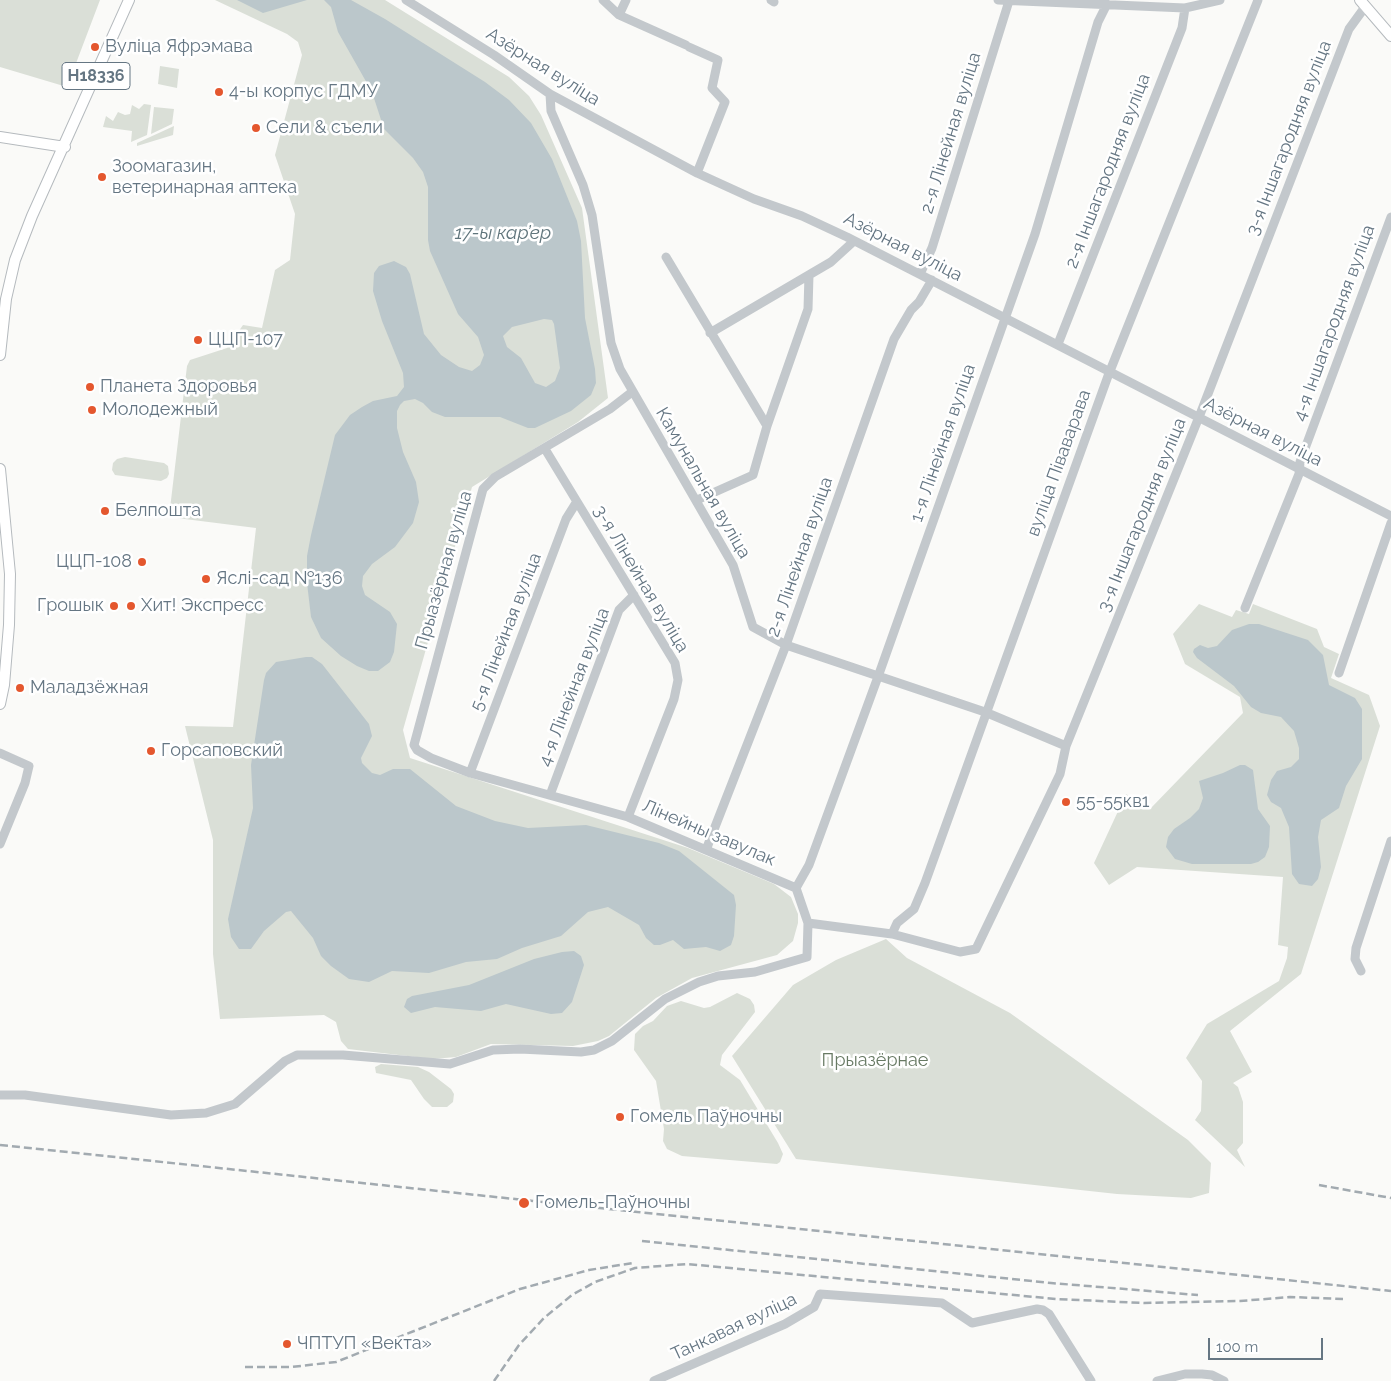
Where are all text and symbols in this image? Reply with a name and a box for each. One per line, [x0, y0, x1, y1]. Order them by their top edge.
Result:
street label: Азёрная вуліца [482, 23, 604, 111]
place label: Вуліца Яфрэмава [105, 36, 253, 58]
street label: 3-я Іншагародняя вуліца [1242, 37, 1336, 239]
marker: Вуліца Яфрэмава [89, 41, 101, 53]
street label: 2-я Лінейная вуліца [916, 50, 986, 216]
road number: Н18336 [62, 62, 130, 90]
street label: 2-я Іншагародняя вуліца [1061, 71, 1155, 271]
place label: 4-ы корпус ГДМУ [229, 81, 378, 103]
marker: 4-ы корпус ГДМУ [213, 86, 225, 98]
place label: Сели & съели [266, 117, 383, 139]
marker: Сели & съели [250, 122, 262, 134]
place label: Зоомагазин, ветеринарная аптека [112, 156, 297, 198]
marker: Зоомагазин, ветеринарная аптека [96, 171, 108, 183]
street label: Азёрная вуліца [840, 208, 966, 286]
water label: 17-ы кар’ер [455, 222, 551, 244]
street label: 4-я Іншагародняя вуліца [1288, 222, 1380, 424]
place label: ЦЦП-107 [208, 329, 283, 351]
marker: ЦЦП-107 [192, 334, 204, 346]
street label: 1-я Лінейная вуліца [906, 361, 980, 525]
place label: Планета Здоровья [100, 376, 257, 398]
marker: Планета Здоровья [84, 381, 96, 393]
street label: вуліца Піваварава [1022, 387, 1096, 539]
street label: Азёрная вуліца [1200, 393, 1326, 471]
place label: Молодежный [102, 399, 218, 421]
marker: Молодежный [86, 404, 98, 416]
street label: Камунальная вуліца [651, 404, 755, 562]
street label: 3-я Іншагародняя вуліца [1093, 415, 1191, 615]
street label: 2-я Лінейная вуліца [762, 474, 838, 640]
street label: Прыазёрная вуліца [411, 488, 477, 652]
place label: Белпошта [115, 500, 201, 522]
street label: 3-я Лінейная вуліца [589, 501, 693, 657]
marker: Белпошта [99, 505, 111, 517]
street label: 5-я Лінейная вуліца [466, 550, 546, 714]
place label: ЦЦП-108 [56, 551, 132, 573]
marker: ЦЦП-108 [136, 556, 148, 568]
place label: Яслі-сад №136 [216, 568, 343, 590]
marker: Яслі-сад №136 [200, 573, 212, 585]
place label: Грошык [37, 595, 104, 617]
place label: Хит! Экспресс [141, 595, 264, 617]
marker: Грошык [108, 600, 120, 612]
marker: Хит! Экспресс [125, 600, 137, 612]
street label: 4-я Лінейная вуліца [534, 605, 614, 769]
place label: Маладзёжная [30, 677, 149, 699]
marker: Маладзёжная [14, 682, 26, 694]
place label: Горсаповский [161, 740, 283, 762]
marker: Горсаповский [145, 745, 157, 757]
place label: 55-55кв1 [1076, 791, 1149, 813]
street label: Лінейны завулак [639, 795, 779, 871]
marker: 55-55кв1 [1060, 796, 1072, 808]
park label: Прыазёрнае [822, 1050, 928, 1072]
place label: Гомель Паўночны [630, 1106, 782, 1128]
marker: Гомель Паўночны [614, 1111, 626, 1123]
place label: Гомель-Паўночны [535, 1192, 690, 1214]
marker: Гомель-Паўночны [517, 1196, 531, 1210]
street label: Танкавая вуліца [668, 1289, 800, 1365]
scale bar [1211, 1328, 1326, 1360]
place label: ЧПТУП «Векта» [297, 1333, 432, 1355]
marker: ЧПТУП «Векта» [281, 1338, 293, 1350]
text: 100 m [1216, 1338, 1258, 1356]

